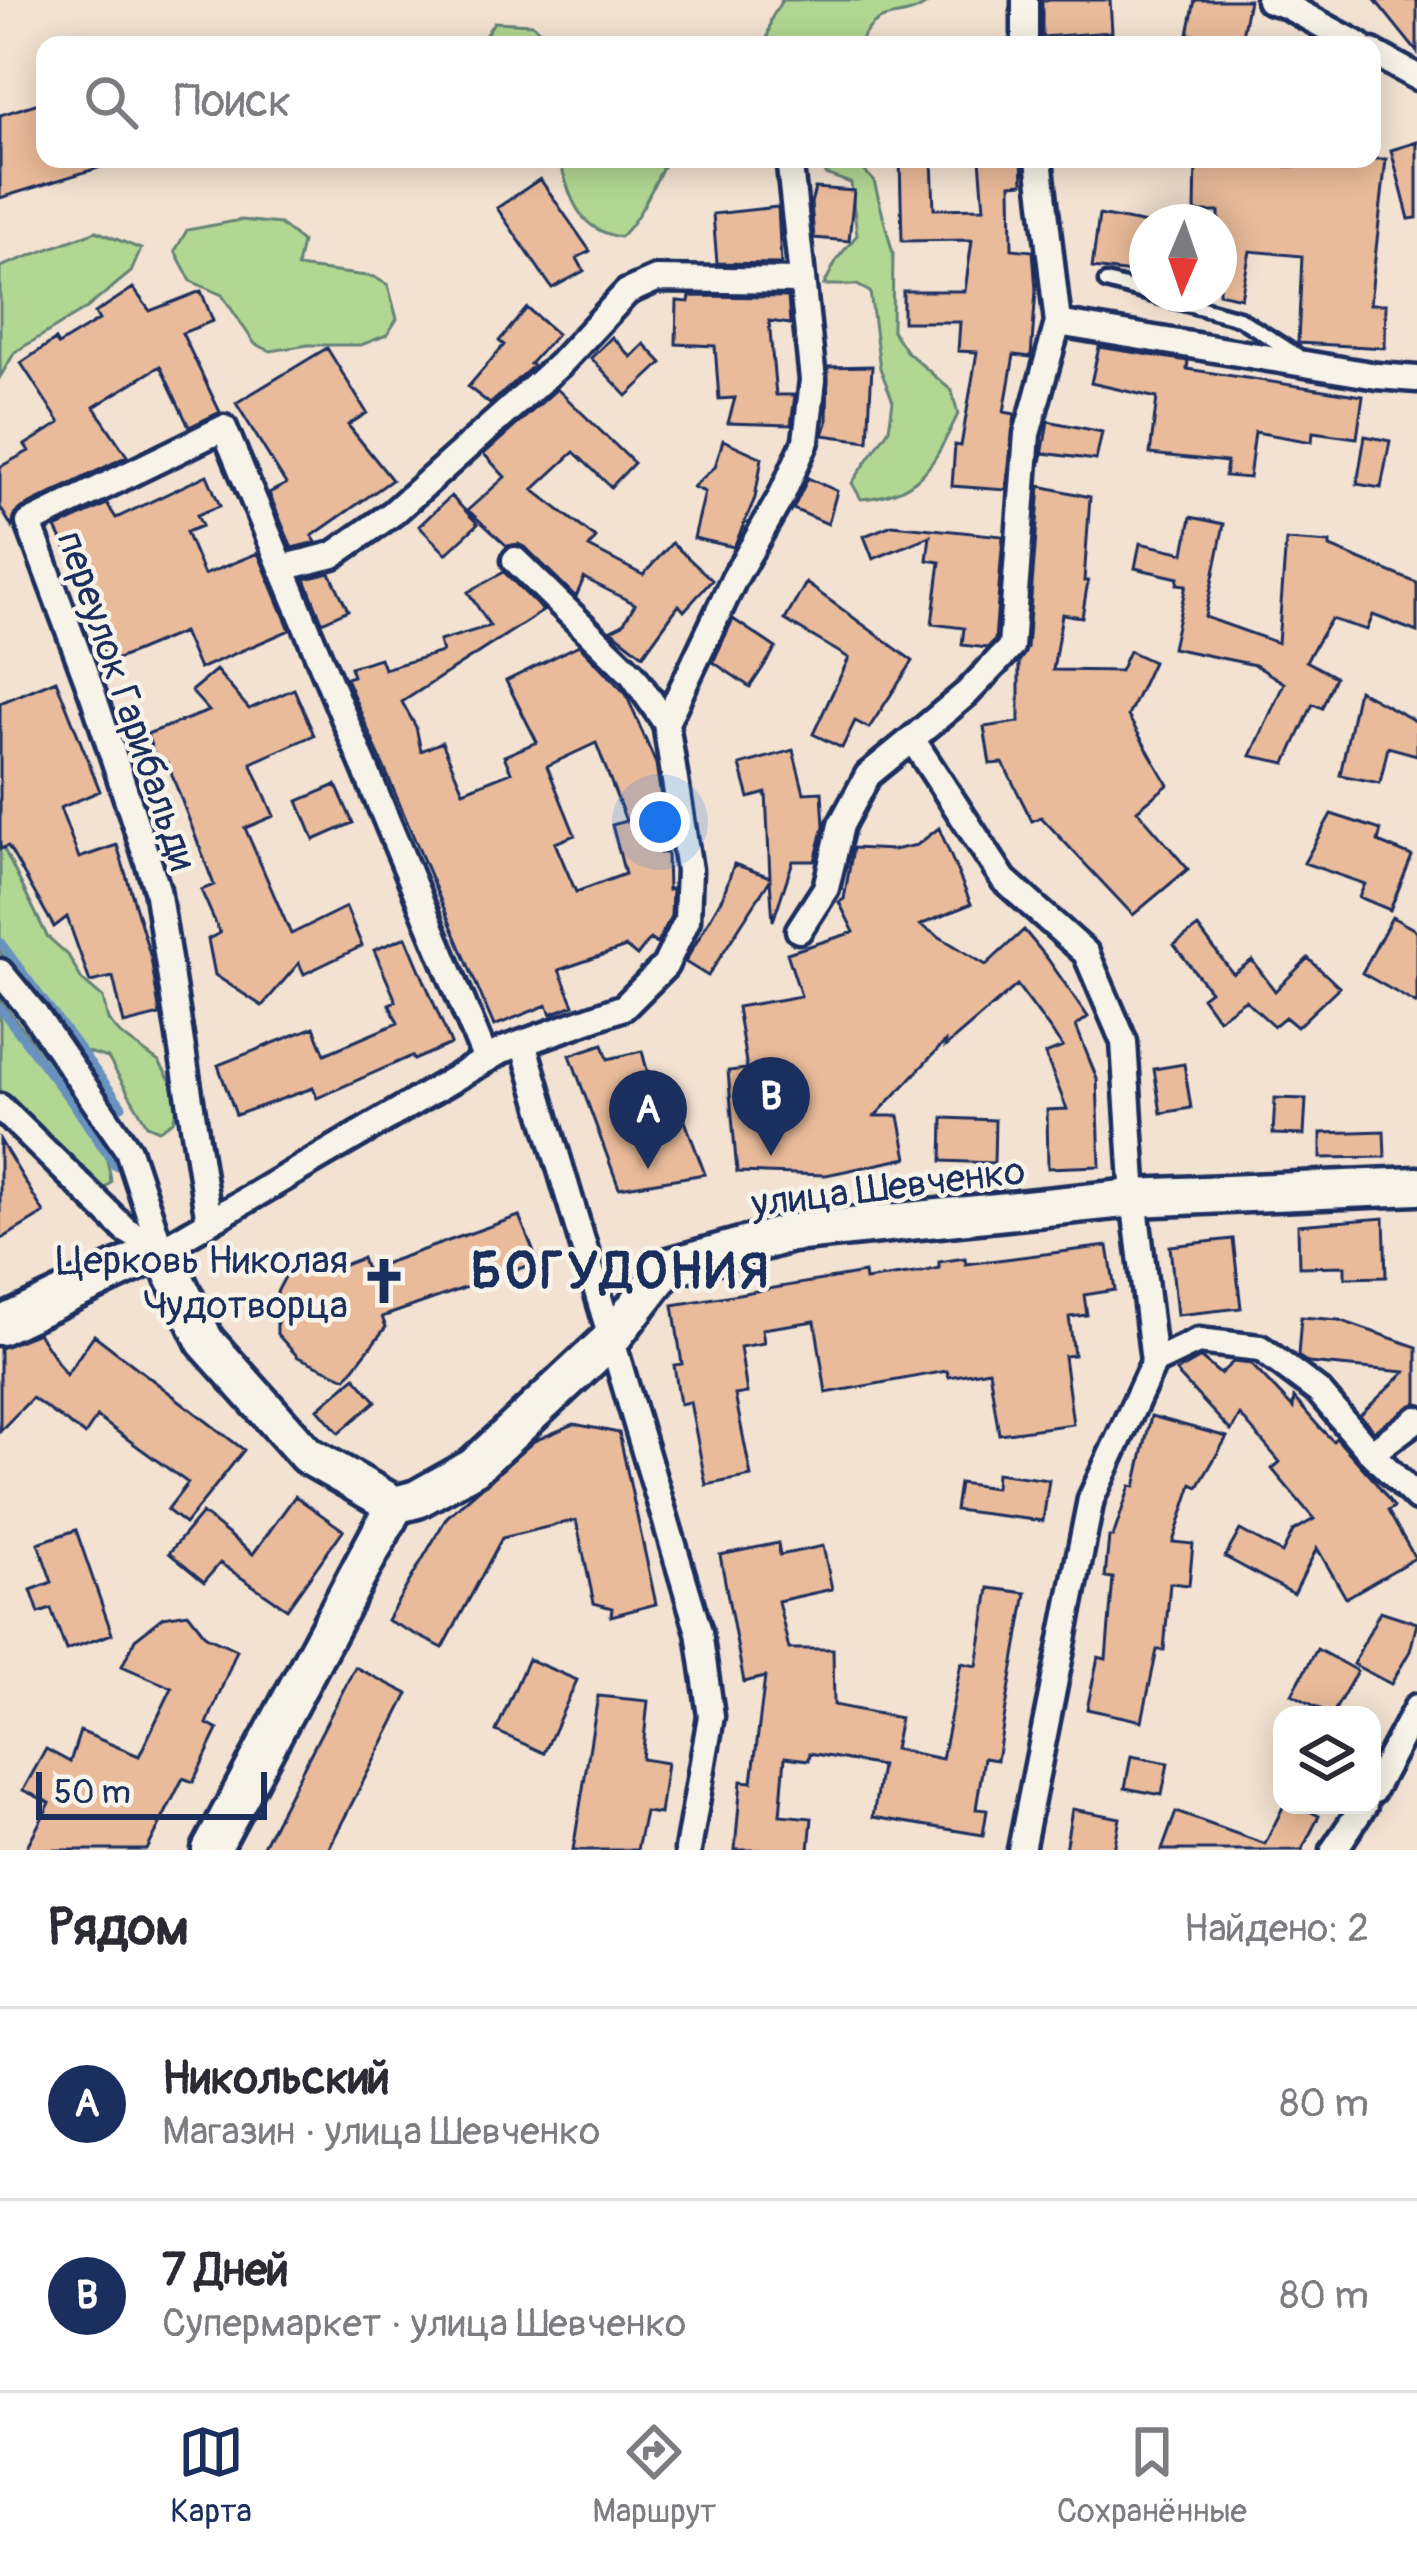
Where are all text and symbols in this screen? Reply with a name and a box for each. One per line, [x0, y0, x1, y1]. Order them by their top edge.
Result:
search box [36, 36, 1381, 168]
icon: search [78, 69, 144, 135]
text: Поиск [174, 74, 291, 130]
north arrow [1129, 204, 1237, 312]
street label: переулок Гарибальди [46, 524, 208, 877]
your location [630, 792, 690, 852]
pin: B [732, 1057, 810, 1156]
pin: A [609, 1070, 687, 1169]
street label: улица Шевченко [748, 1146, 1028, 1229]
place label: Церковь Николая Чудотворца [56, 1236, 348, 1330]
district label: БОГУДОНИЯ [471, 1240, 771, 1304]
church icon: Церковь Николая Чудотворца [359, 1256, 409, 1306]
map controls [1273, 1706, 1381, 1814]
button: layers [1273, 1706, 1381, 1814]
scale bar [36, 1766, 267, 1819]
text: 50 m [54, 1772, 131, 1813]
text: Рядом [48, 1896, 189, 1960]
text: Найдено: 2 [1184, 1904, 1369, 1953]
text: Никольский [162, 2051, 390, 2107]
text: A [74, 2079, 100, 2128]
text: 80 m [1280, 2079, 1369, 2128]
text: Магазин · улица Шевченко [162, 2107, 600, 2156]
text: 7 Дней [162, 2243, 289, 2299]
text: B [76, 2271, 98, 2320]
text: 80 m [1280, 2271, 1369, 2320]
text: Супермаркет · улица Шевченко [162, 2299, 686, 2348]
tab: Карта [170, 2419, 252, 2532]
tab: Маршрут [592, 2419, 716, 2532]
tab: Сохранённые [1057, 2419, 1247, 2532]

